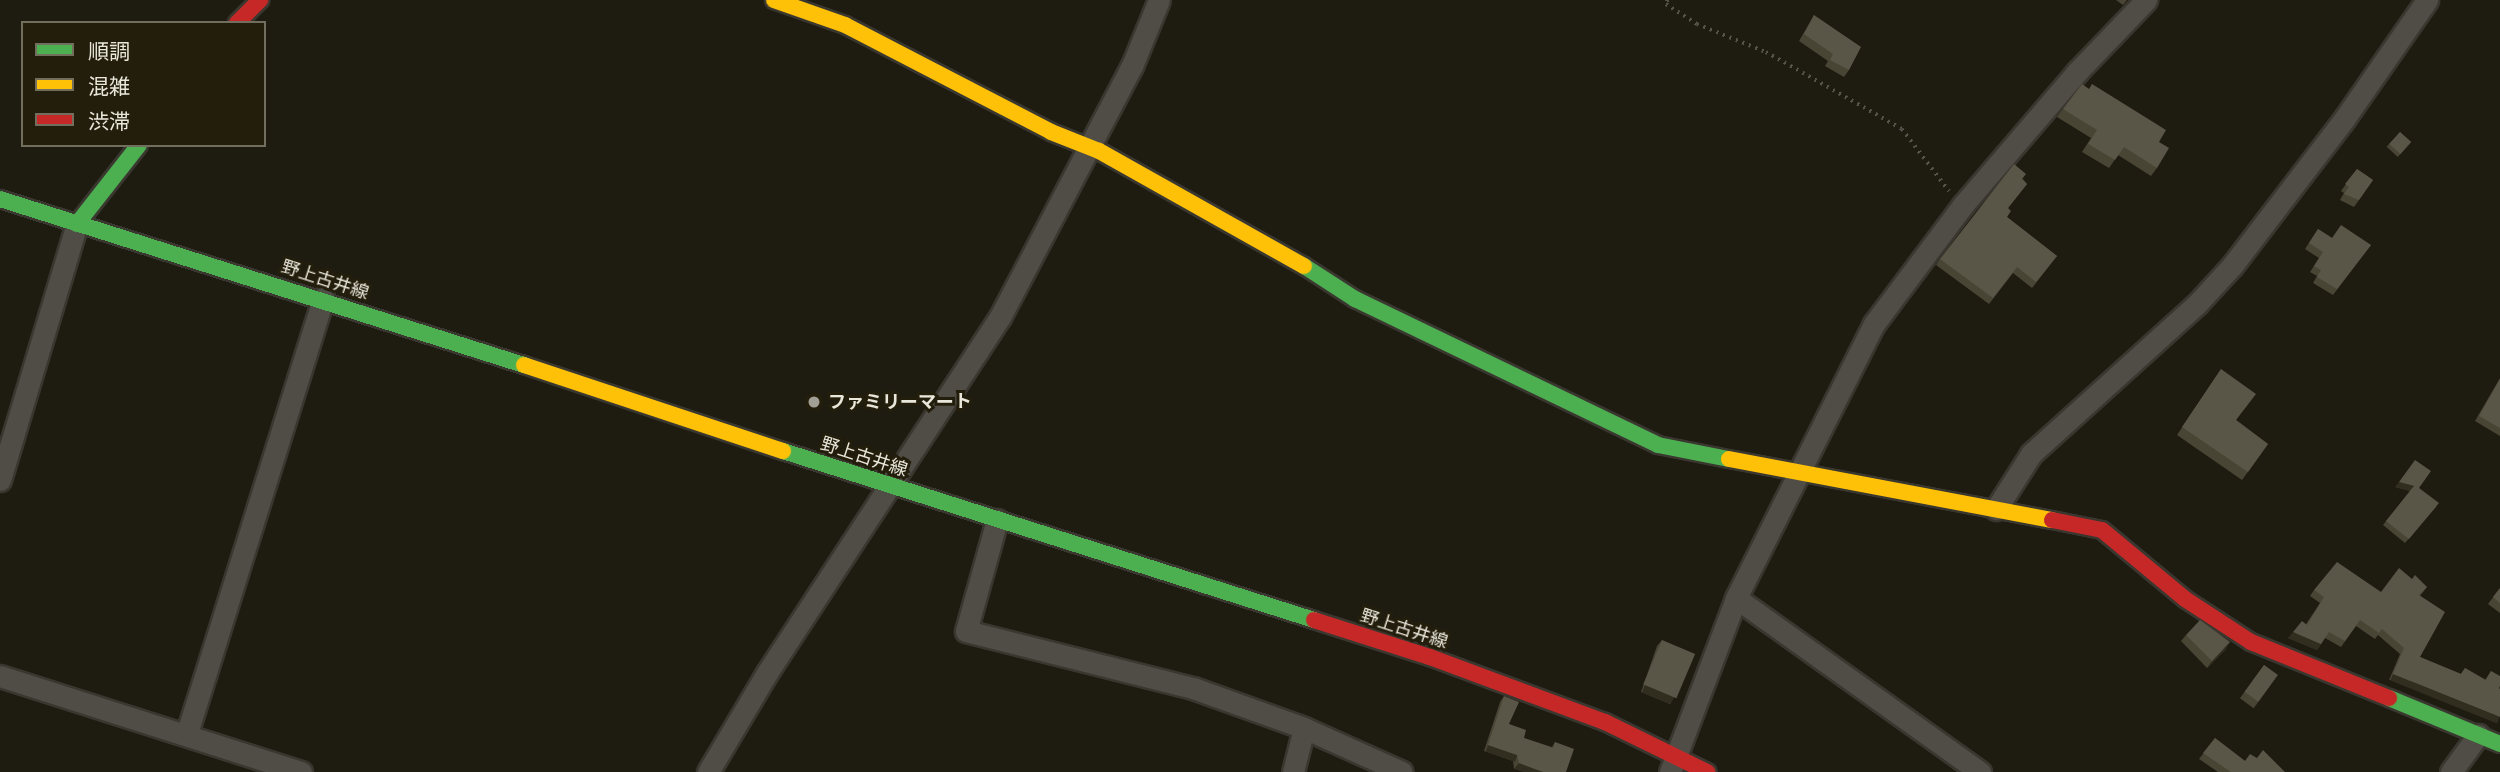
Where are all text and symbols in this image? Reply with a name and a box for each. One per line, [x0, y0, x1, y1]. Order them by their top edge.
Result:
legend [21, 21, 266, 147]
text: 順調 [88, 39, 130, 65]
text: 混雑 [88, 74, 130, 100]
text: 渋滞 [88, 109, 130, 135]
street label: 野上古井線 [279, 256, 371, 304]
place label: ファミリーマート [828, 391, 972, 413]
marker: ファミリーマート [806, 394, 822, 410]
street label: 野上古井線 [818, 433, 910, 481]
street label: 野上古井線 [1358, 605, 1450, 653]

